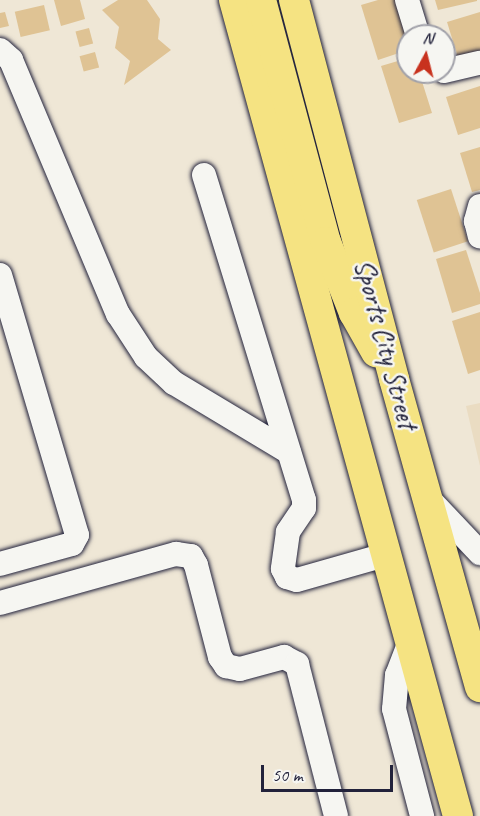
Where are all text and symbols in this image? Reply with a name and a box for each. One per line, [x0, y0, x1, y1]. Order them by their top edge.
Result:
north arrow [396, 24, 456, 84]
text: N [422, 28, 434, 49]
street label: Sports City Street [347, 255, 425, 433]
scale bar [264, 753, 396, 791]
text: 50 m [272, 764, 303, 786]

